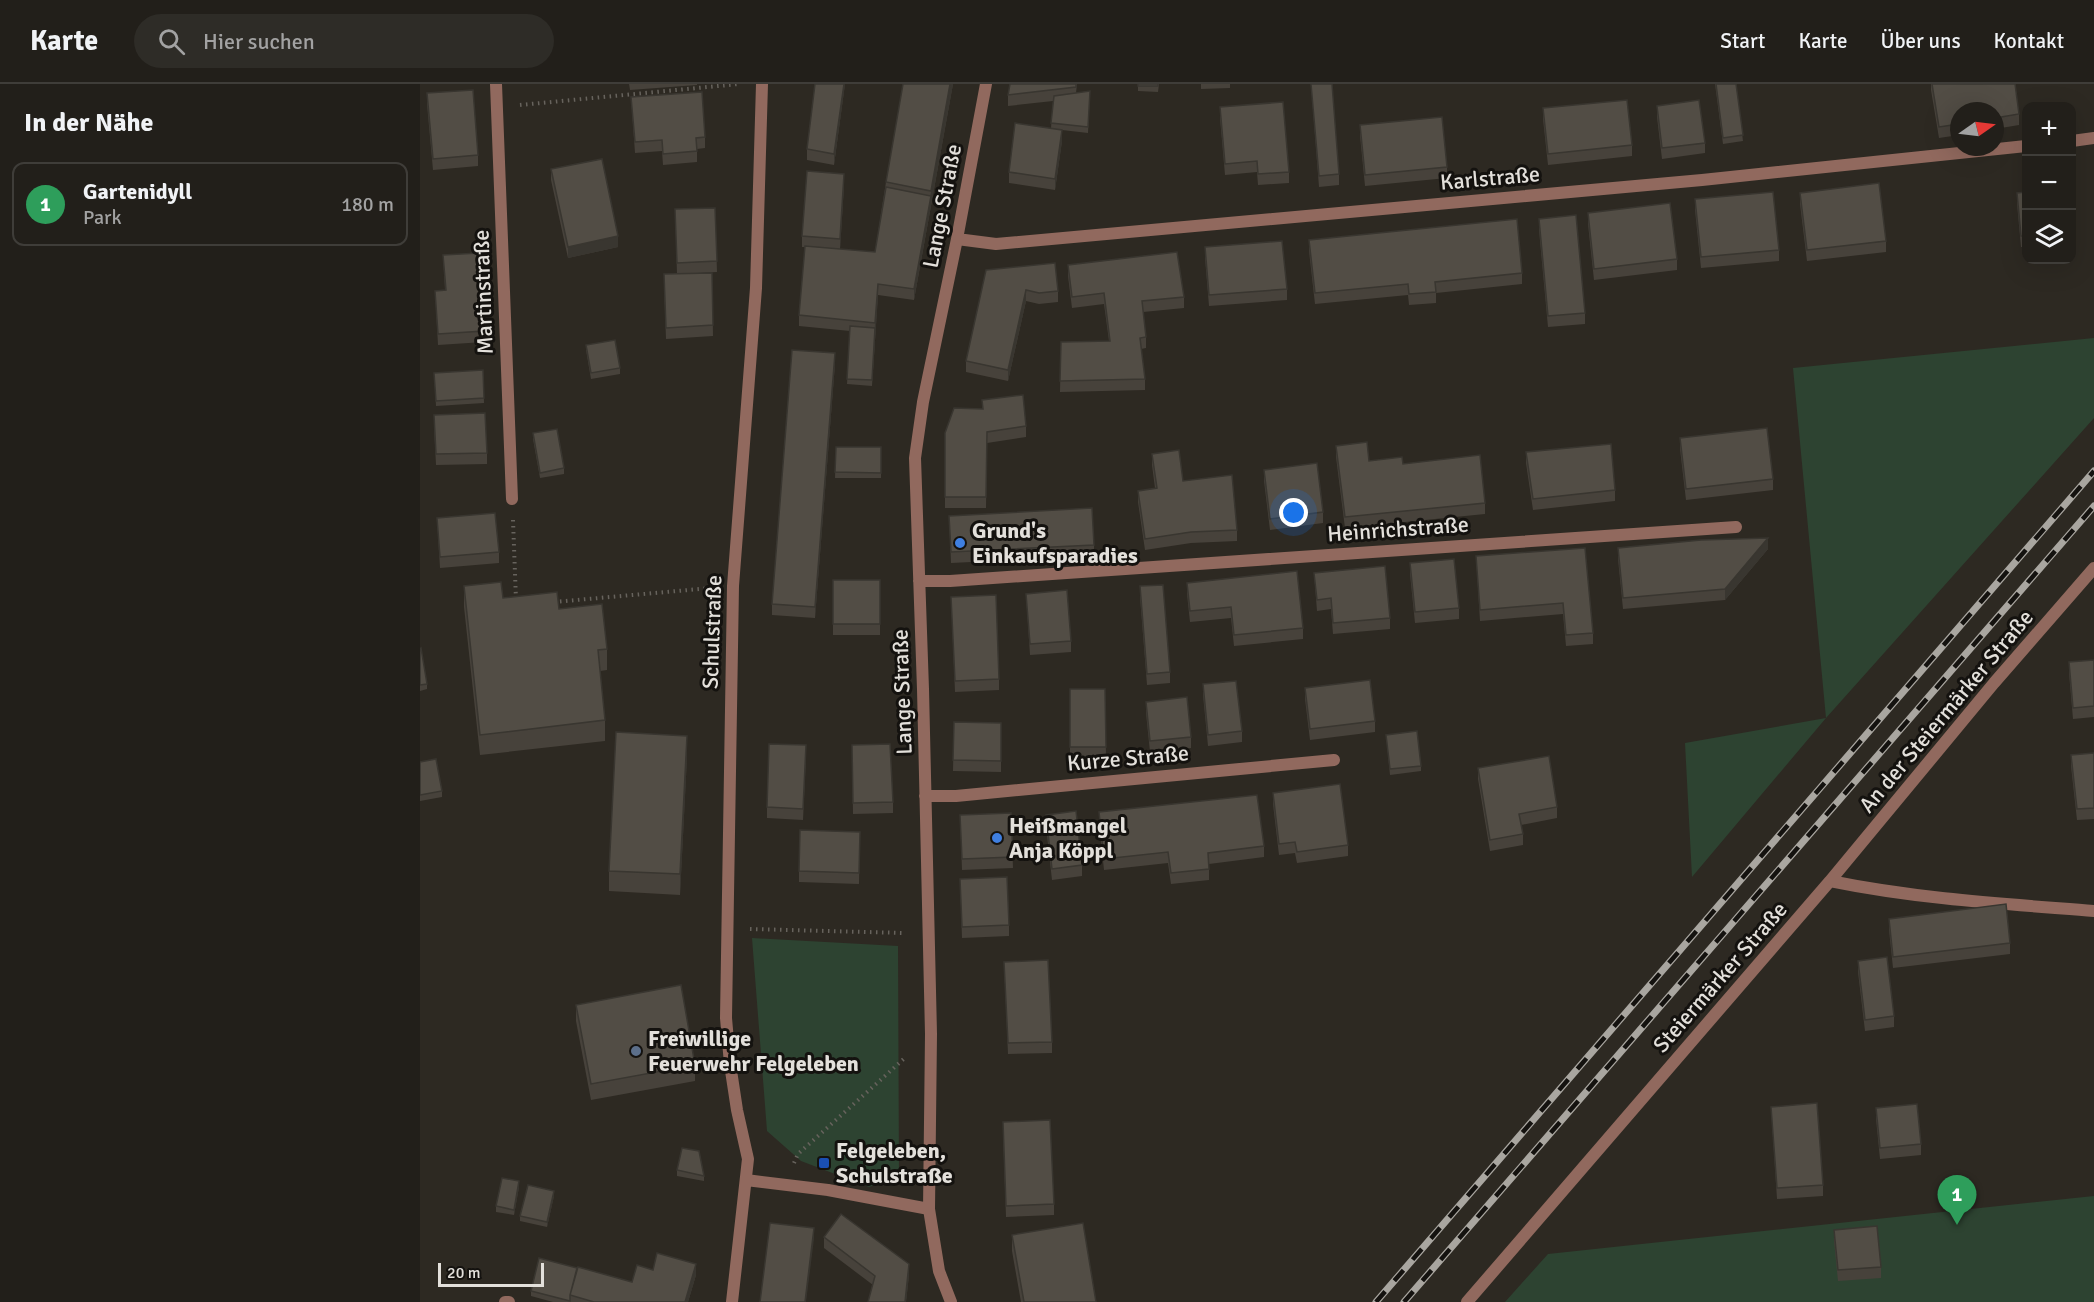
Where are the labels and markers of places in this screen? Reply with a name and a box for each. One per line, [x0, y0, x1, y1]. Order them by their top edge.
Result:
place label: Grund's Einkaufsparadies [972, 517, 1138, 569]
marker: Grund's Einkaufsparadies [953, 536, 967, 550]
place label: Heißmangel Anja Köppl [1009, 812, 1127, 864]
marker: Heißmangel Anja Köppl [990, 831, 1004, 845]
place label: Freiwillige Feuerwehr Felgeleben [648, 1025, 859, 1077]
marker: Freiwillige Feuerwehr Felgeleben [629, 1044, 643, 1058]
place label: Felgeleben, Schulstraße [836, 1137, 953, 1189]
marker: Felgeleben, Schulstraße [817, 1156, 831, 1170]
pin: 1 [1938, 1176, 1976, 1225]

